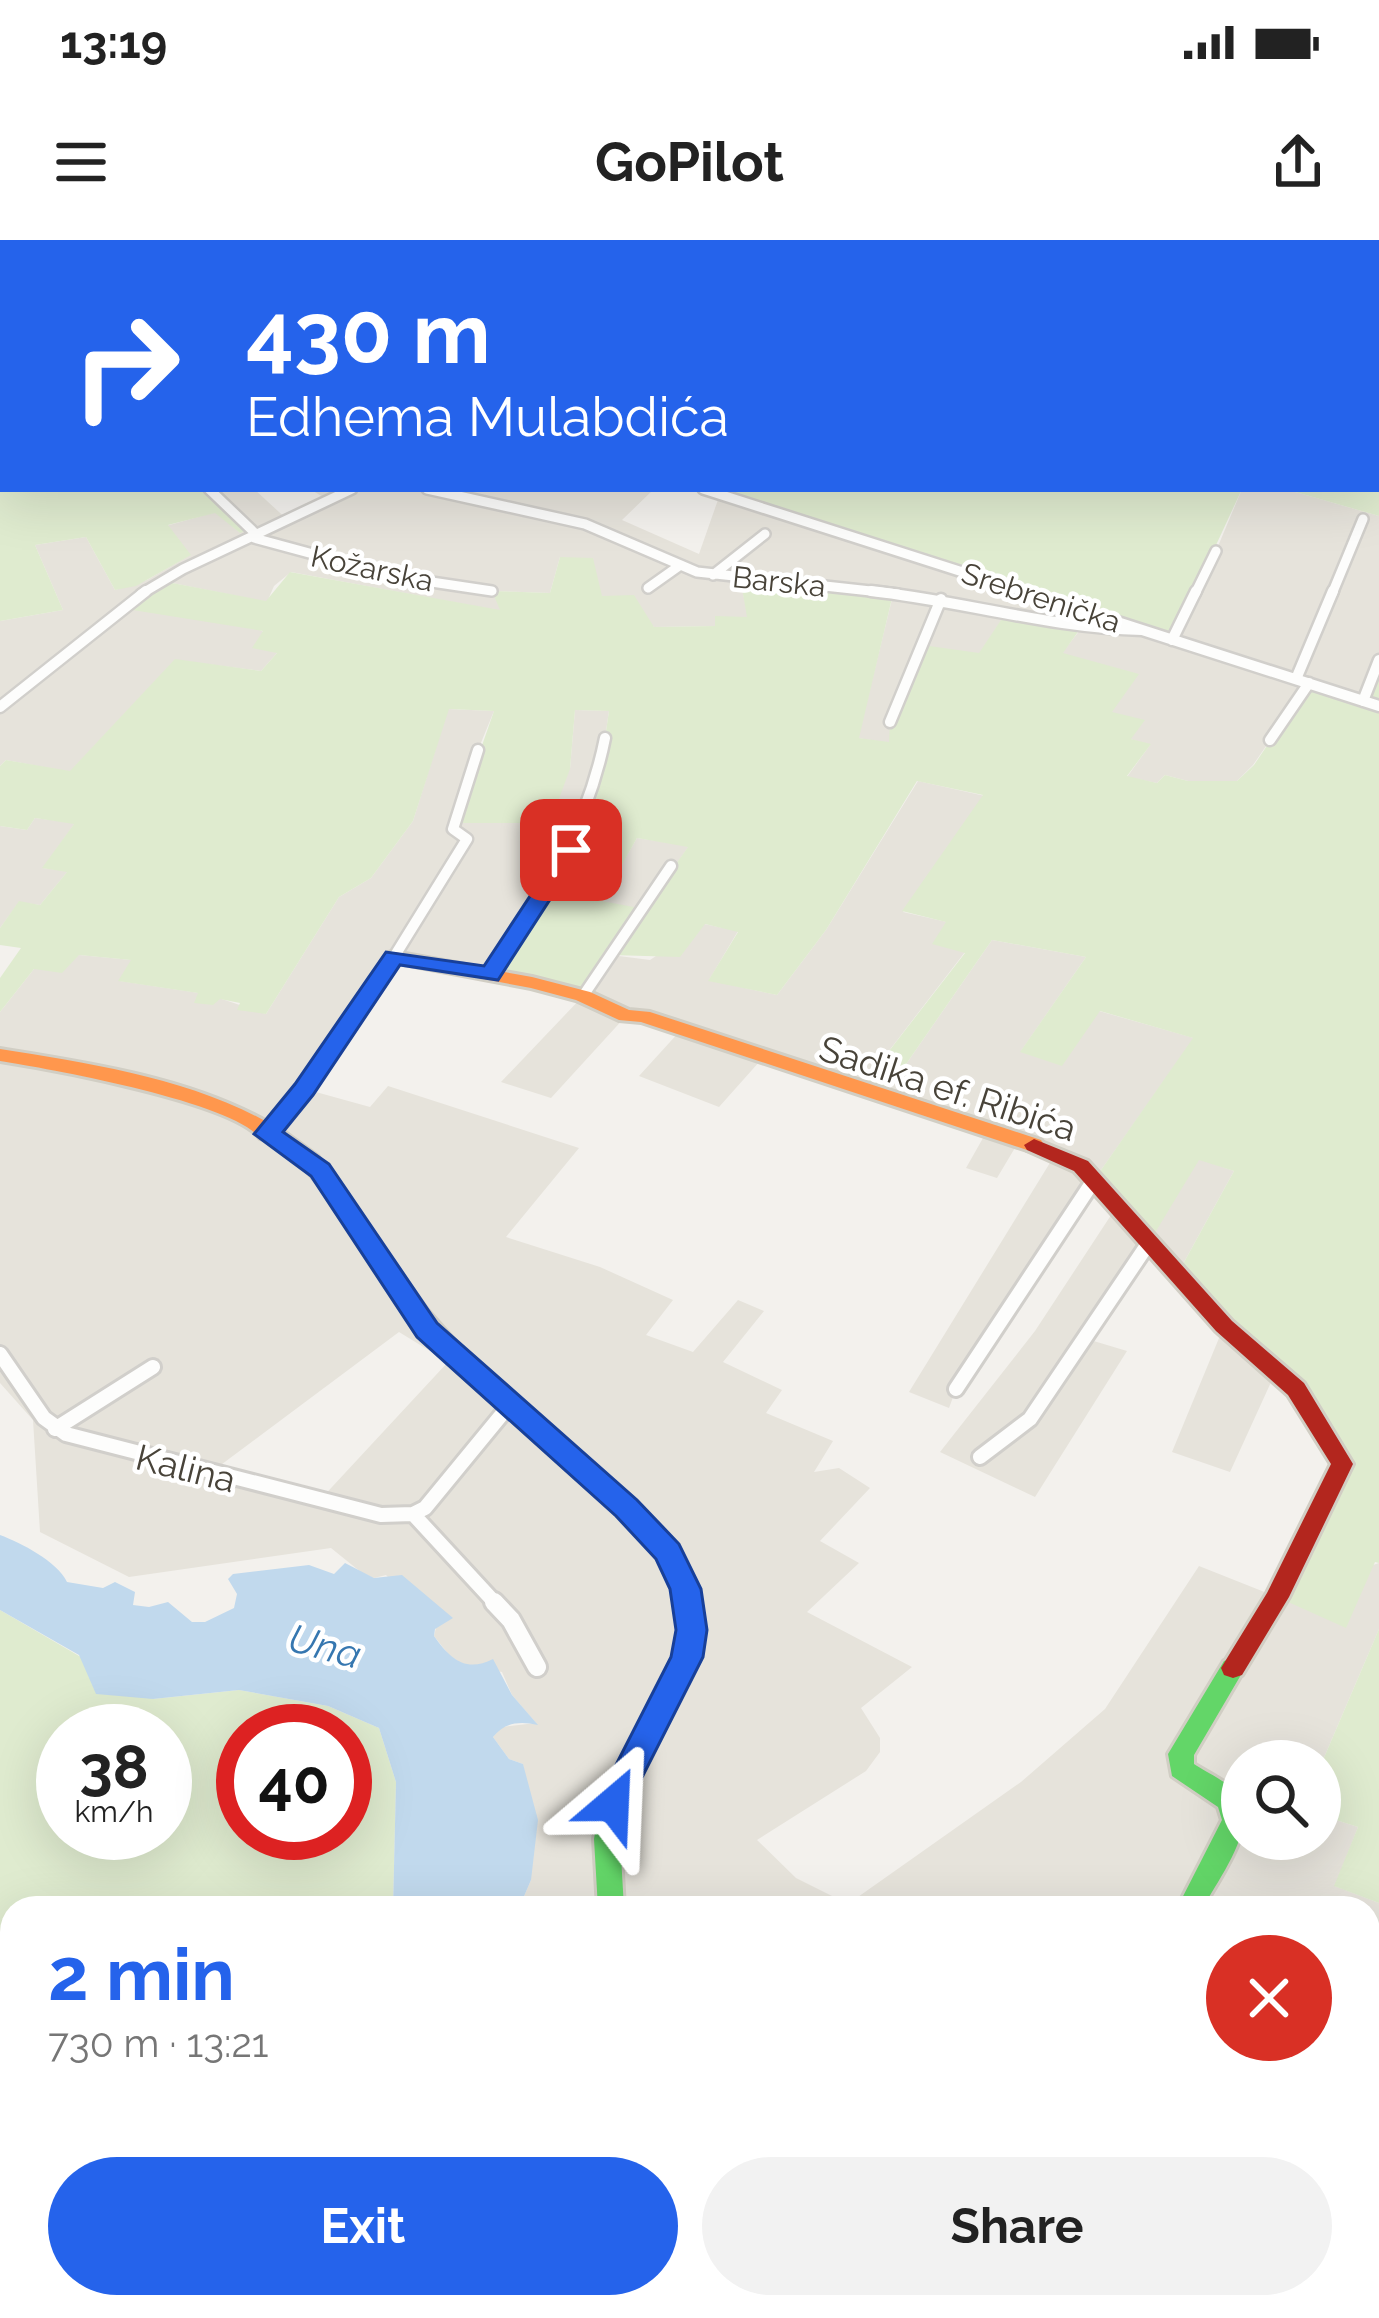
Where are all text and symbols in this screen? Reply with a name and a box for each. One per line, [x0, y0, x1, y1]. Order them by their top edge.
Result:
text: 13:19 [60, 16, 167, 69]
icon: menu [48, 129, 114, 195]
icon: share [1265, 129, 1331, 195]
text: GoPilot [595, 130, 784, 194]
text: 430 m [246, 284, 491, 383]
icon: right [48, 288, 204, 444]
text: Edhema Mulabdića [246, 385, 729, 449]
street label: Kožarska [308, 538, 436, 599]
street label: Srebrenička [957, 555, 1125, 640]
street label: Barska [731, 559, 827, 604]
pin [520, 799, 622, 901]
icon: arrive [538, 817, 604, 883]
street label: Sadika ef. Ribića [814, 1027, 1082, 1149]
street label: Kalina [132, 1435, 240, 1501]
water label: Una [284, 1614, 366, 1678]
speed limit sign: 40 [216, 1704, 372, 1860]
text: 38 [79, 1732, 149, 1802]
map controls [1221, 1740, 1341, 1860]
button: search [1221, 1740, 1341, 1860]
position arrow [550, 1741, 676, 1867]
text: km/h [74, 1794, 154, 1829]
text: 2 min [48, 1932, 235, 2017]
button: close [1206, 1935, 1332, 2061]
text: 730 m · 13:21 [48, 2020, 268, 2066]
button: Exit [48, 2157, 678, 2295]
button: Share [702, 2157, 1332, 2295]

